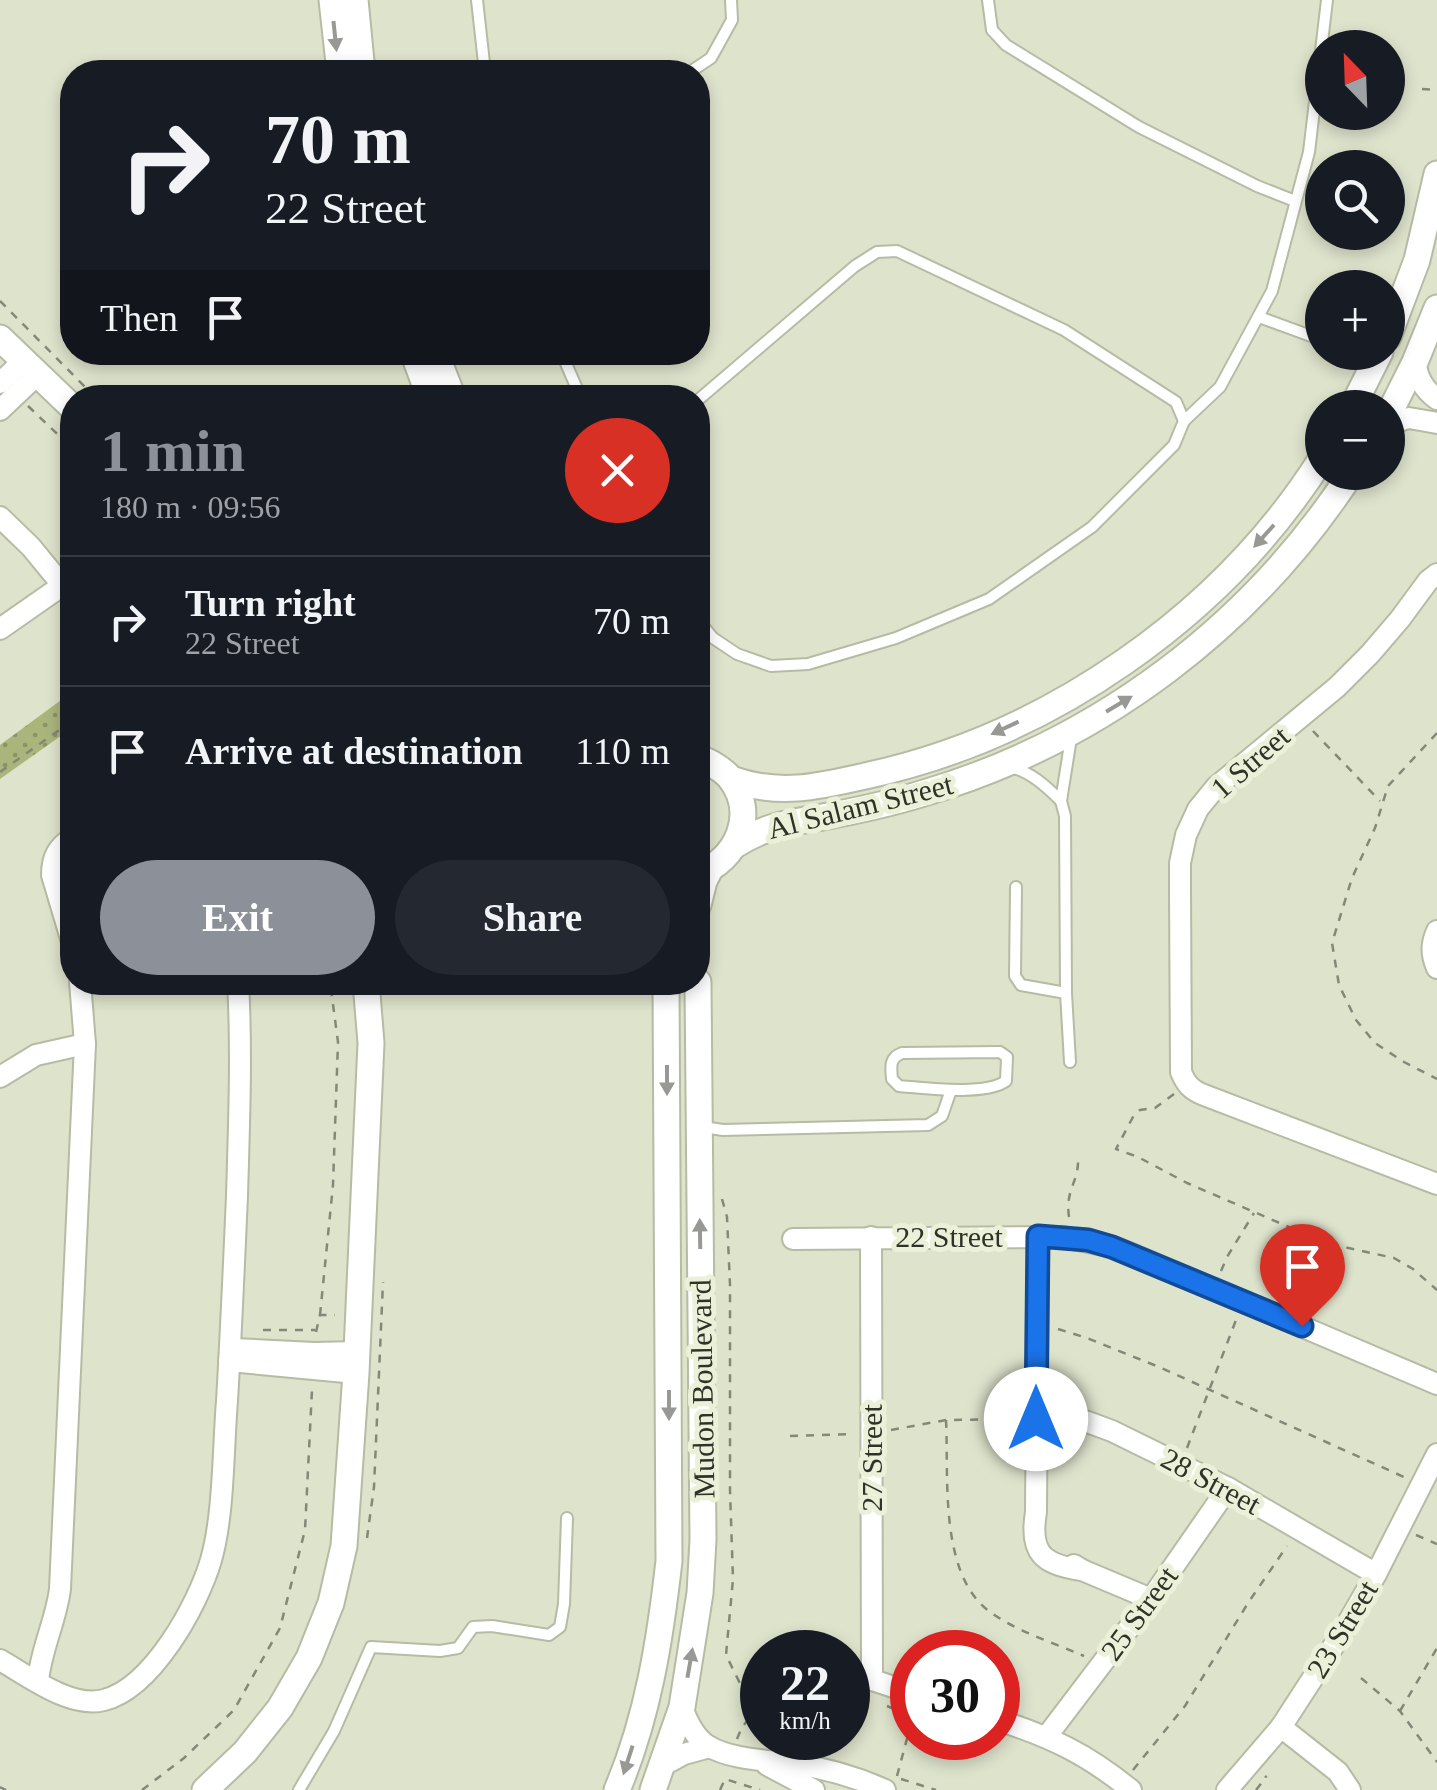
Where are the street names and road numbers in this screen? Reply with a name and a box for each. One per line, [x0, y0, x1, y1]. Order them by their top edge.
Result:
street label: 1 Street [1204, 719, 1296, 805]
street label: Al Salam Street [764, 767, 957, 845]
street label: 22 Street [895, 1220, 1003, 1253]
street label: Mudon Boulevard [684, 1279, 720, 1499]
street label: 27 Street [855, 1404, 888, 1512]
street label: 28 Street [1156, 1441, 1267, 1521]
street label: 25 Street [1094, 1559, 1184, 1666]
street label: 23 Street [1300, 1574, 1384, 1684]

